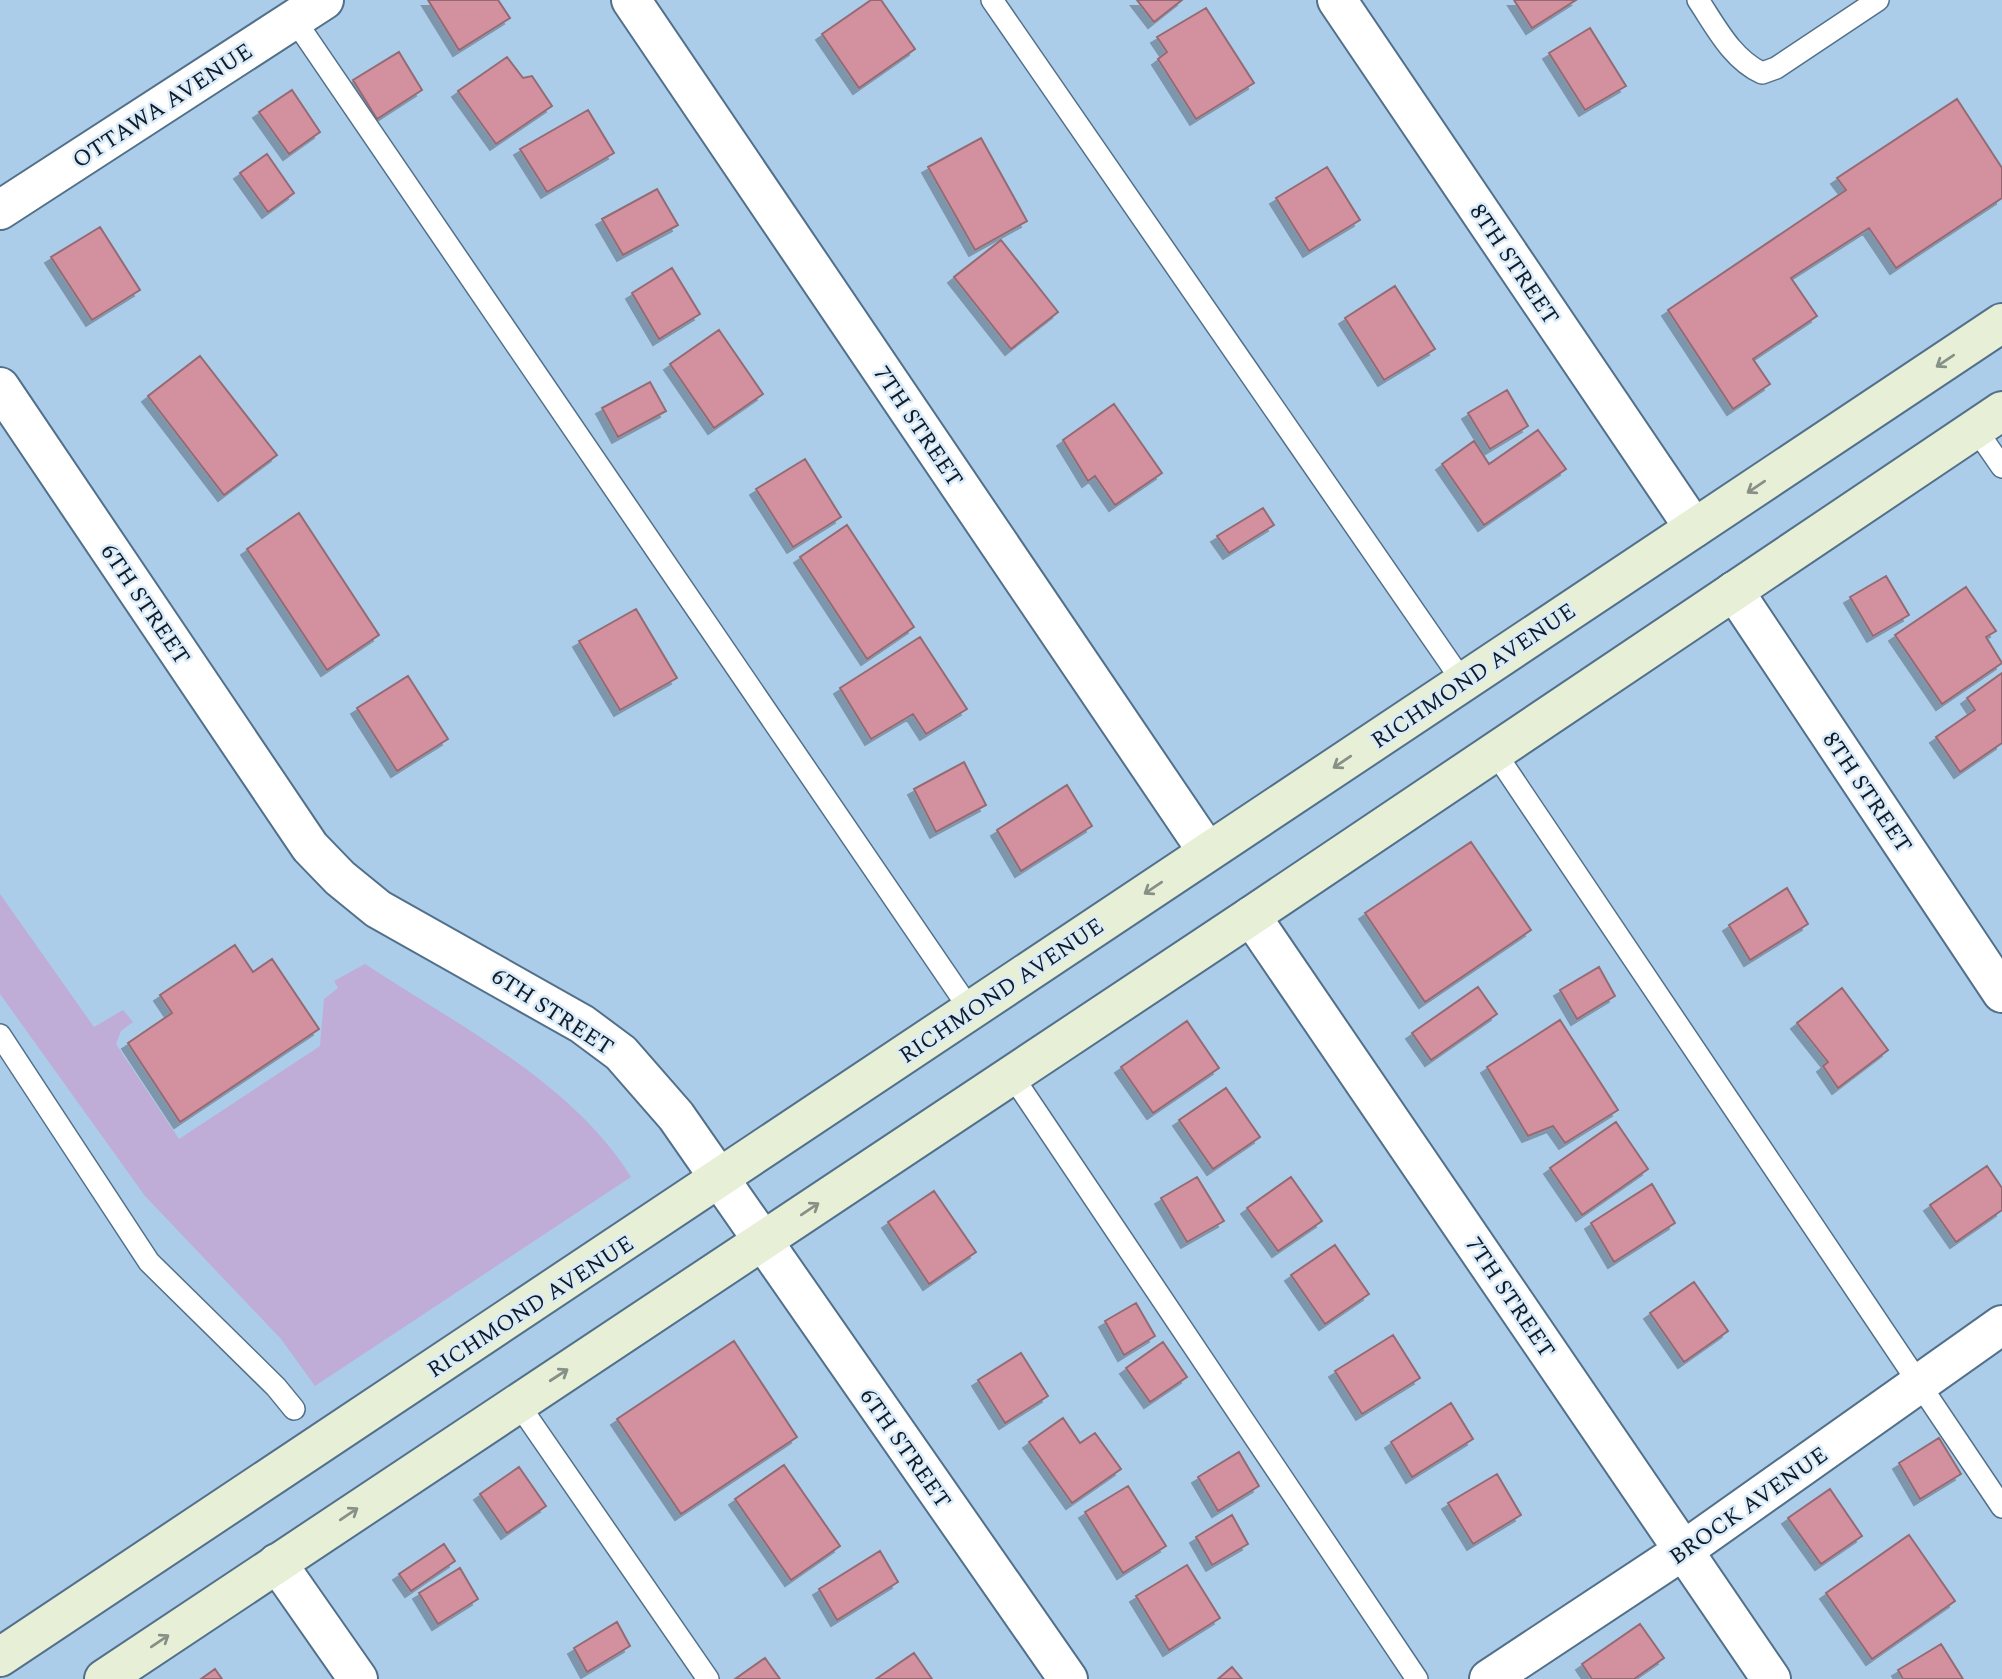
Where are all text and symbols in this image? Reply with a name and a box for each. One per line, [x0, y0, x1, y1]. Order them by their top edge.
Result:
street label: OTTAWA AVENUE [66, 35, 260, 178]
street label: 8TH STREET [1460, 197, 1567, 333]
one-way arrow [1936, 353, 1955, 368]
street label: 7TH STREET [864, 359, 971, 495]
one-way arrow [1747, 479, 1766, 494]
street label: 6TH STREET [91, 537, 198, 673]
street label: RICHMOND AVENUE [1364, 594, 1583, 758]
street label: 8TH STREET [1813, 725, 1920, 861]
one-way arrow [1333, 755, 1352, 769]
one-way arrow [1144, 881, 1163, 895]
street label: RICHMOND AVENUE [892, 909, 1111, 1073]
street label: 6TH STREET [484, 960, 620, 1065]
one-way arrow [800, 1202, 820, 1216]
street label: RICHMOND AVENUE [420, 1227, 641, 1387]
street label: 7TH STREET [1456, 1230, 1563, 1366]
one-way arrow [549, 1367, 568, 1382]
street label: 6TH STREET [850, 1382, 959, 1516]
street label: BROCK AVENUE [1662, 1438, 1836, 1574]
one-way arrow [339, 1507, 359, 1521]
one-way arrow [150, 1634, 170, 1648]

